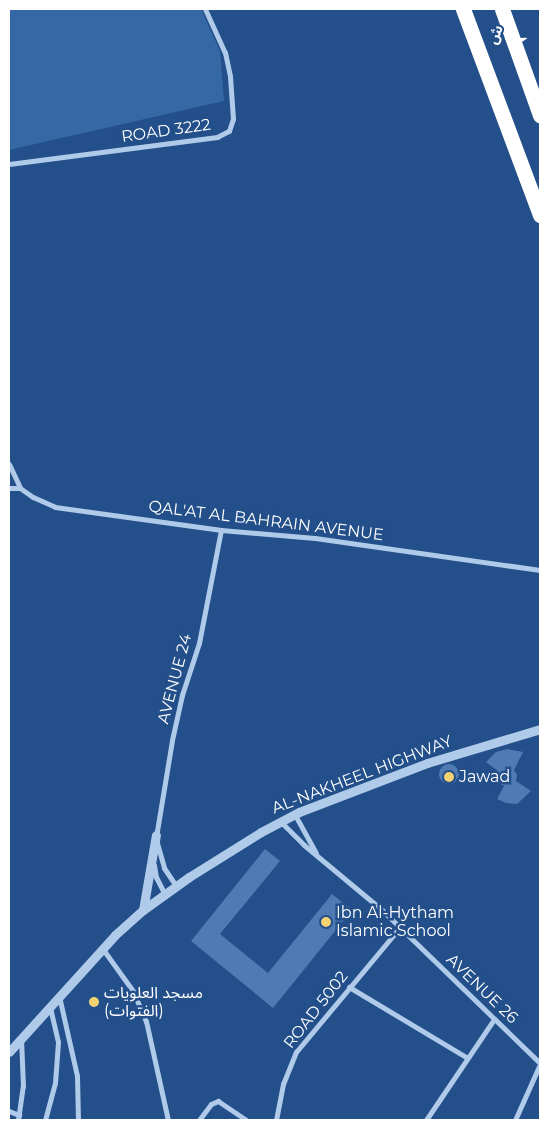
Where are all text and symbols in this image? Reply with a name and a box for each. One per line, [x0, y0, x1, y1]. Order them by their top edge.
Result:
north arrow [484, 15, 534, 65]
text: ش [483, 22, 507, 47]
street label: ROAD 3222 [120, 115, 212, 147]
street label: QAL'AT AL BAHRAIN AVENUE [147, 497, 385, 545]
street label: AVENUE 24 [154, 632, 196, 726]
street label: AL-NAKHEEL HIGHWAY [269, 732, 455, 818]
place label: Jawad [459, 767, 510, 787]
marker: Jawad [443, 771, 455, 783]
place label: Ibn Al-Hytham Islamic School [336, 903, 454, 941]
marker: Ibn Al-Hytham Islamic School [320, 916, 332, 928]
street label: AVENUE 26 [442, 950, 522, 1028]
street label: ROAD 5002 [280, 967, 352, 1053]
place label: مسجد العلويات (الفتوات) [104, 983, 203, 1021]
marker: مسجد العلويات (الفتوات) [88, 996, 100, 1008]

